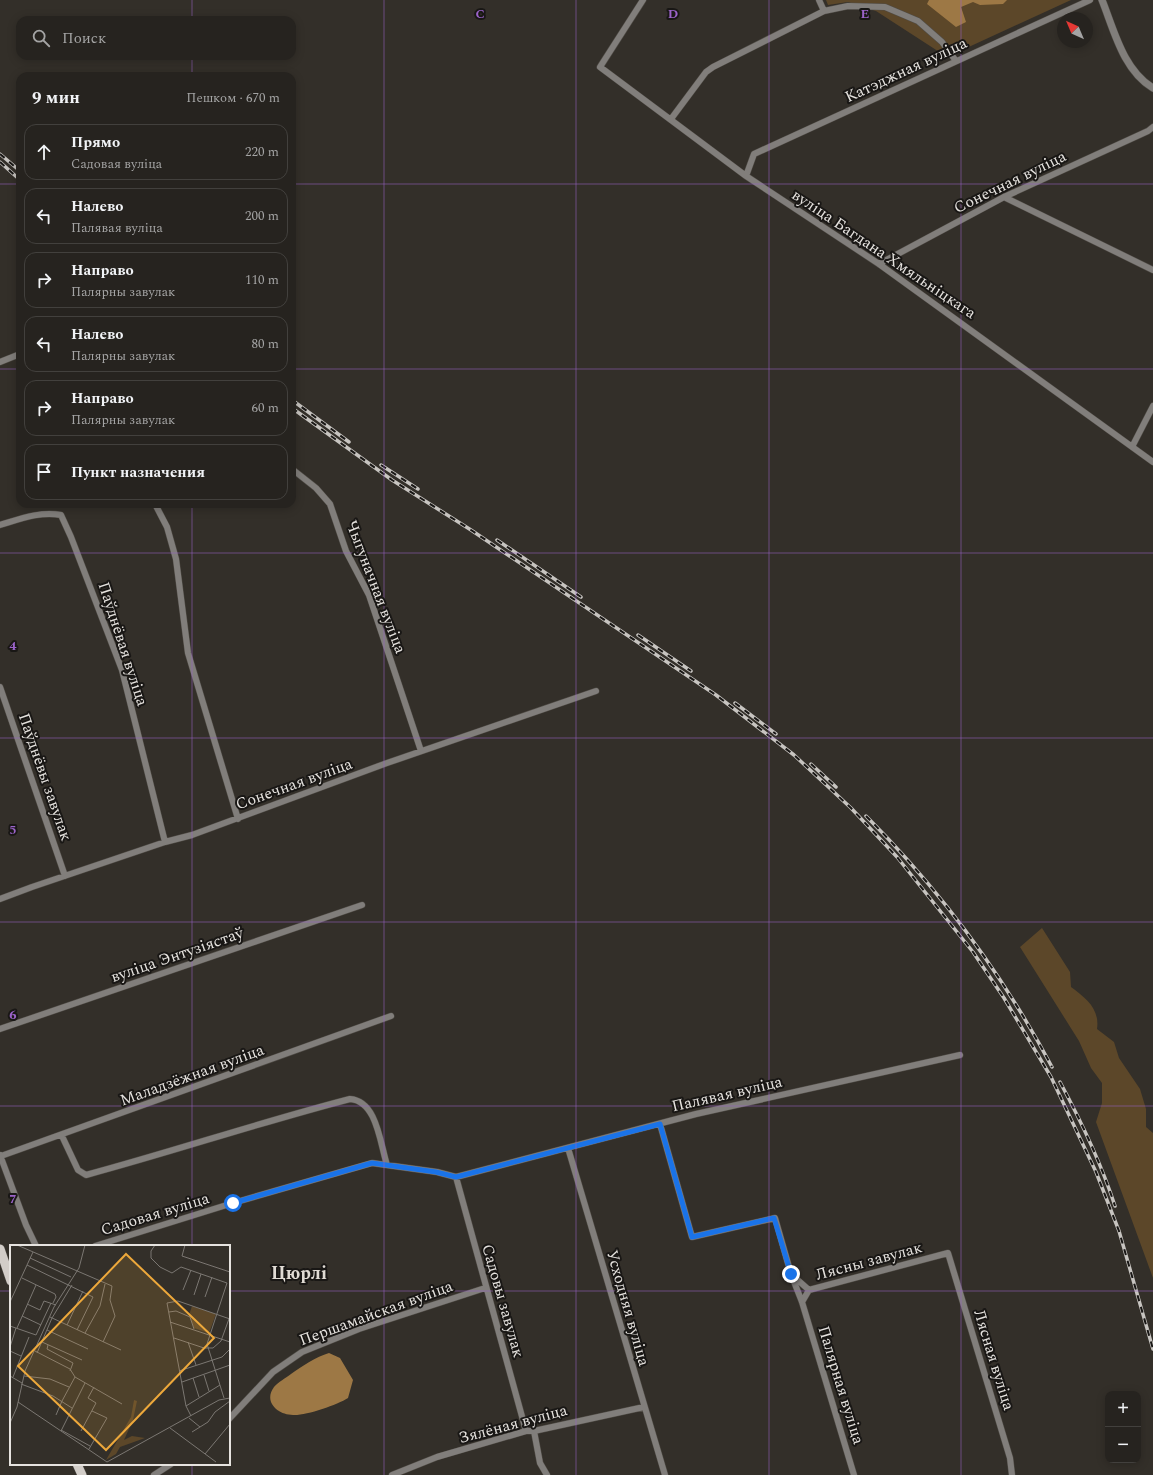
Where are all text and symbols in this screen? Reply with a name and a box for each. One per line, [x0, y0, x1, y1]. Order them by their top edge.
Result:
text: C [475, 4, 485, 24]
text: D [668, 4, 678, 24]
text: E [861, 4, 870, 24]
north arrow [1057, 12, 1093, 48]
search box [16, 16, 296, 60]
icon: search [30, 27, 52, 49]
text: Поиск [62, 27, 106, 50]
street label: Катэджная вуліца [841, 31, 971, 109]
text: 9 мин [32, 85, 80, 111]
text: Пешком · 670 m [186, 88, 280, 108]
text: Прямо [71, 131, 120, 154]
icon: ahead [33, 141, 55, 163]
text: 220 m [245, 142, 279, 162]
street label: Сонечная вуліца [950, 144, 1071, 220]
text: Садовая вуліца [71, 154, 162, 174]
street label: вуліца Багдана Хмяльніцкага [787, 183, 981, 325]
text: Налево [71, 195, 124, 218]
icon: left [33, 205, 55, 227]
text: 200 m [245, 206, 279, 226]
text: Палявая вуліца [71, 218, 163, 238]
text: Направо [71, 259, 134, 282]
icon: right [33, 269, 55, 291]
text: 110 m [245, 270, 279, 290]
text: Палярны завулак [71, 282, 175, 302]
text: Налево [71, 323, 124, 346]
icon: left [33, 333, 55, 355]
text: 80 m [252, 334, 279, 354]
text: Палярны завулак [71, 346, 175, 366]
text: Направо [71, 387, 134, 410]
icon: right [33, 397, 55, 419]
text: 60 m [252, 398, 279, 418]
text: Палярны завулак [71, 410, 175, 430]
icon: arrive [33, 461, 55, 483]
text: Пункт назначения [71, 461, 205, 484]
street label: Чыгуначная вуліца [340, 517, 413, 657]
street label: Паўднёвая вуліца [92, 579, 154, 709]
text: 4 [9, 636, 17, 656]
street label: Паўднёвы завулак [12, 710, 78, 844]
street label: Сонечная вуліца [232, 752, 356, 816]
text: 5 [9, 820, 17, 840]
street label: вуліца Энтузіястаў [107, 921, 248, 989]
text: 6 [9, 1005, 17, 1025]
street label: Маладзёжная вуліца [117, 1038, 268, 1112]
street label: Палявая вуліца [669, 1070, 785, 1118]
street label: Садовая вуліца [98, 1186, 212, 1242]
text: 7 [9, 1189, 17, 1209]
route start [224, 1194, 242, 1212]
street label: Лясны завулак [813, 1235, 925, 1287]
street label: Садовы завулак [475, 1241, 531, 1361]
inset map [10, 1245, 230, 1465]
street label: Усходняя вуліца [600, 1247, 656, 1369]
district label: Цюрлі [271, 1260, 327, 1287]
route end [782, 1265, 800, 1283]
street label: Першамайская вуліца [296, 1274, 456, 1352]
street label: Лясная вуліца [967, 1307, 1021, 1414]
street label: Палярная вуліца [812, 1323, 871, 1448]
map controls [1105, 1391, 1141, 1463]
button: + [1105, 1391, 1141, 1427]
street label: Зялёная вуліца [456, 1398, 570, 1450]
button: − [1105, 1427, 1141, 1463]

